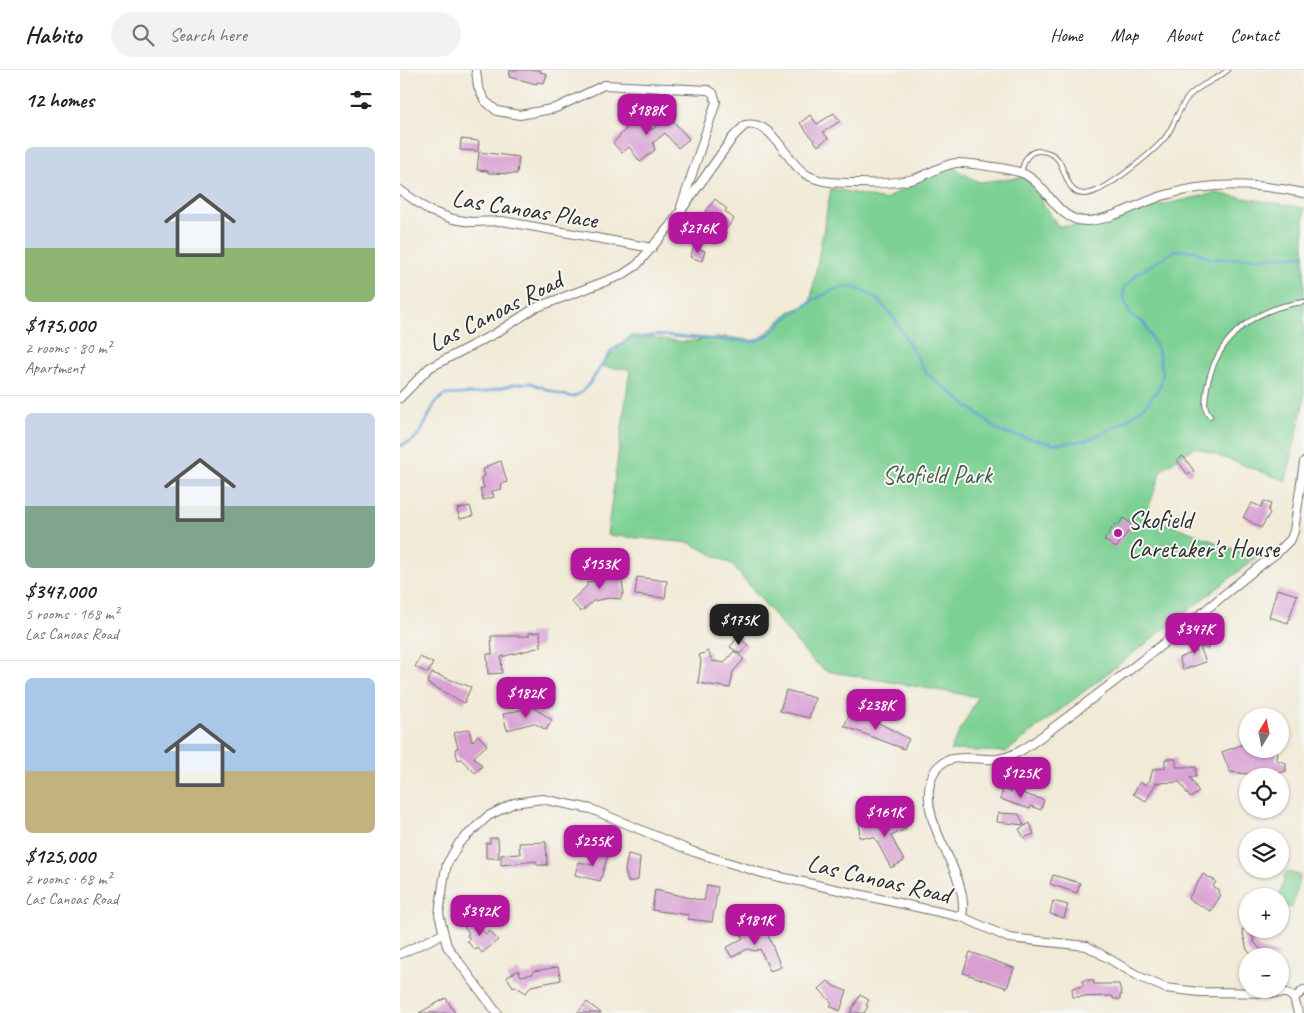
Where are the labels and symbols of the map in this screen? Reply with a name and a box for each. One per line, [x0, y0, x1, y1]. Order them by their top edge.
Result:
pin: $188K [612, 93, 682, 136]
street label: Las Canoas Place [450, 182, 602, 237]
pin: $276K [663, 212, 733, 254]
street label: Las Canoas Road [423, 263, 571, 359]
park label: Skofield Park [882, 459, 994, 491]
place label: Skofield Caretaker's House [1128, 504, 1281, 565]
marker: Skofield Caretaker's House [1112, 527, 1124, 539]
pin: $153K [565, 548, 635, 590]
pin: $175K [704, 604, 774, 646]
pin: $347K [1160, 612, 1230, 655]
pin: $182K [491, 676, 561, 719]
pin: $238K [841, 688, 911, 731]
north arrow [1239, 708, 1289, 758]
pin: $125K [986, 756, 1056, 799]
pin: $161K [850, 796, 920, 838]
pin: $255K [558, 824, 628, 867]
street label: Las Canoas Road [804, 847, 958, 912]
pin: $392K [445, 894, 515, 937]
pin: $181K [720, 904, 790, 946]

